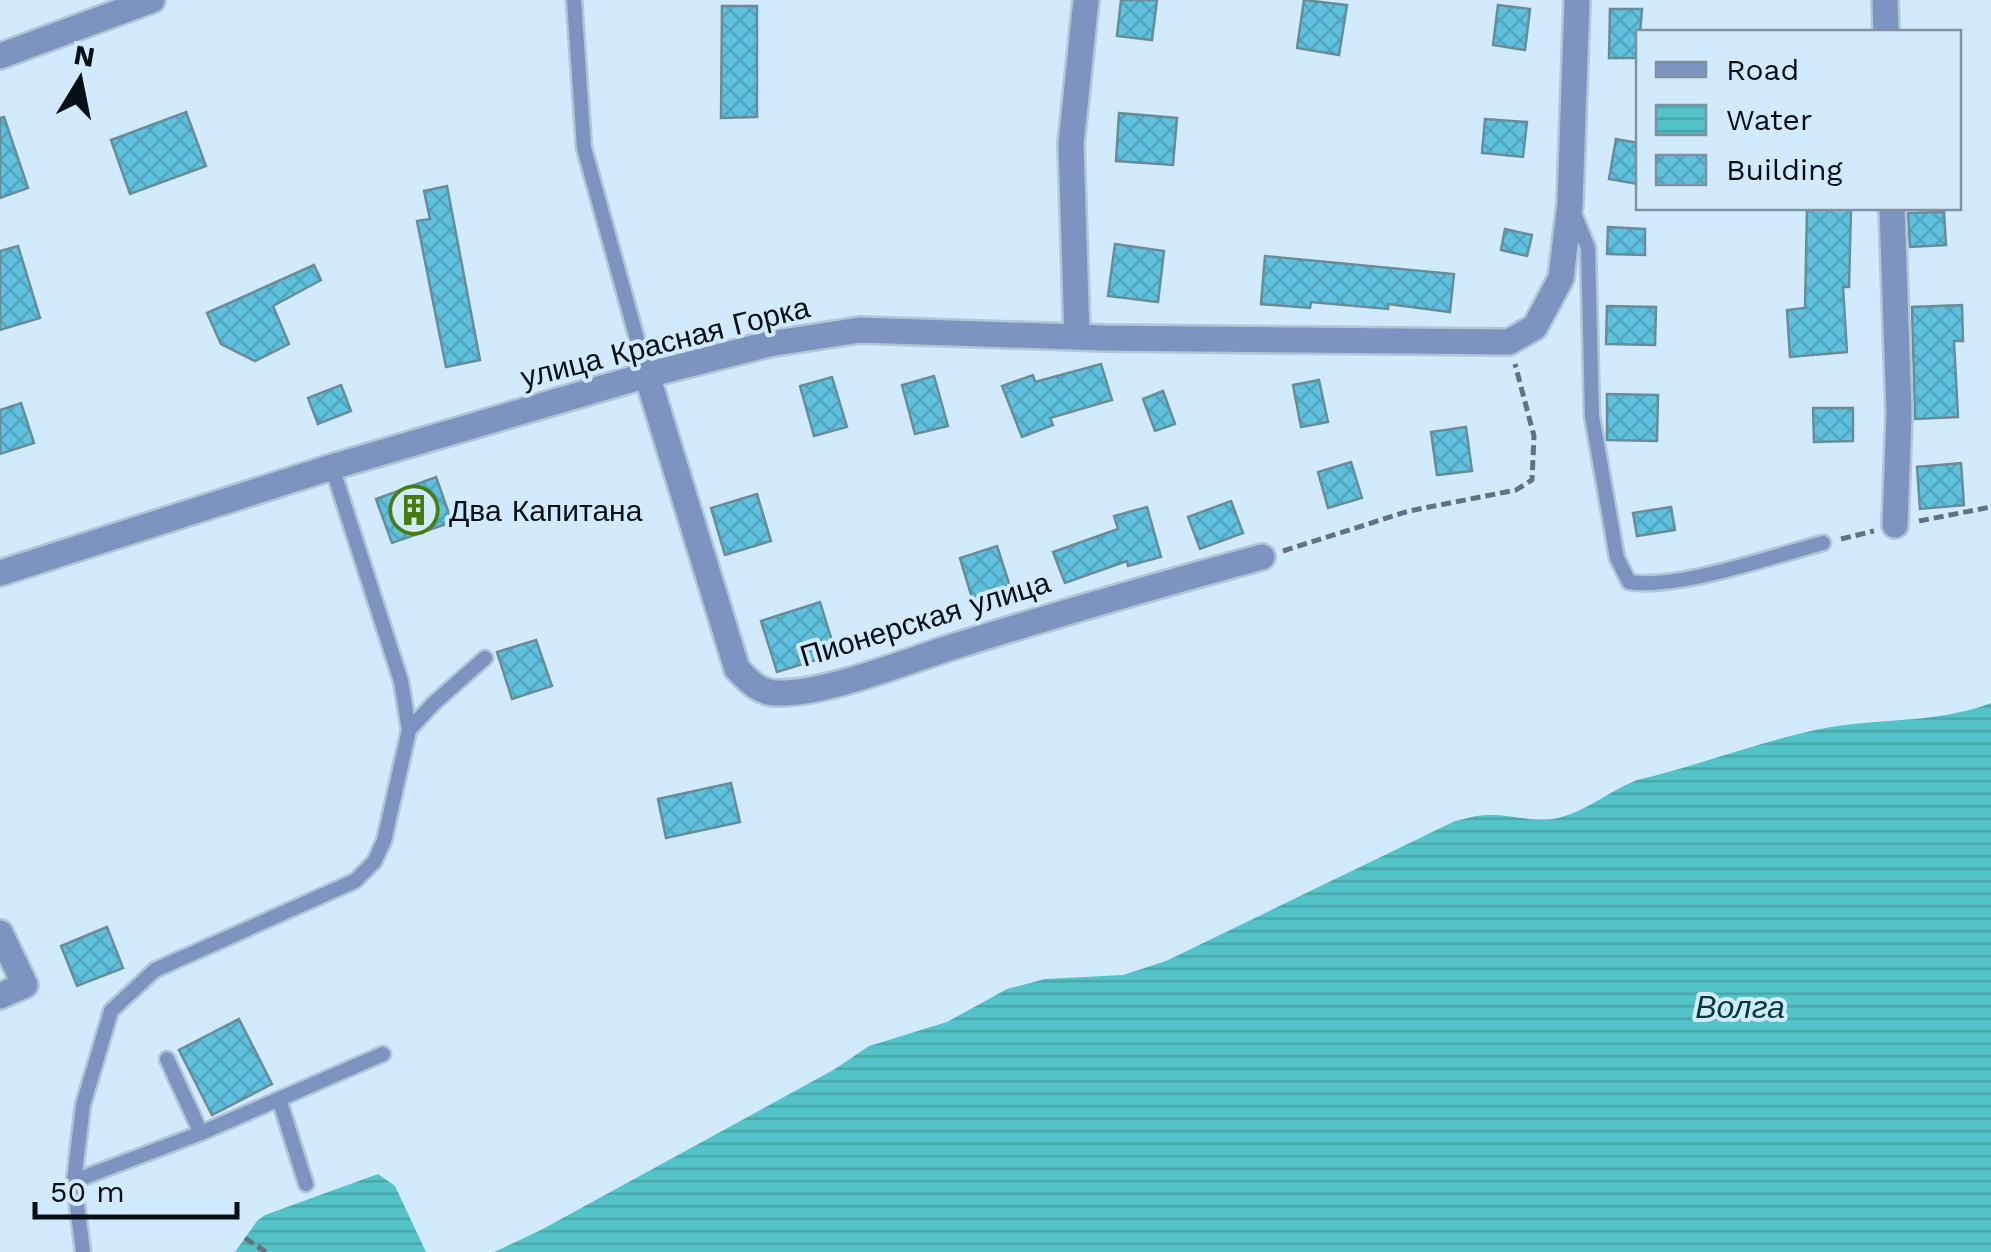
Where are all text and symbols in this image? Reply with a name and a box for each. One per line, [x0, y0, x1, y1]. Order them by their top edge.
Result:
north arrow [30, 30, 130, 130]
legend [1636, 30, 1961, 210]
text: N [71, 38, 97, 74]
text: Road [1726, 52, 1799, 87]
text: Water [1726, 102, 1812, 137]
text: Building [1726, 152, 1843, 187]
street label: улица Красная Горка [517, 289, 813, 395]
building icon: Два Капитана [388, 484, 440, 536]
place label: Два Капитана [449, 493, 643, 528]
street label: Пионерская улица [796, 564, 1054, 674]
water label: Волга [1695, 988, 1785, 1026]
scale bar [35, 1157, 238, 1219]
text: 50 m [50, 1174, 125, 1209]

